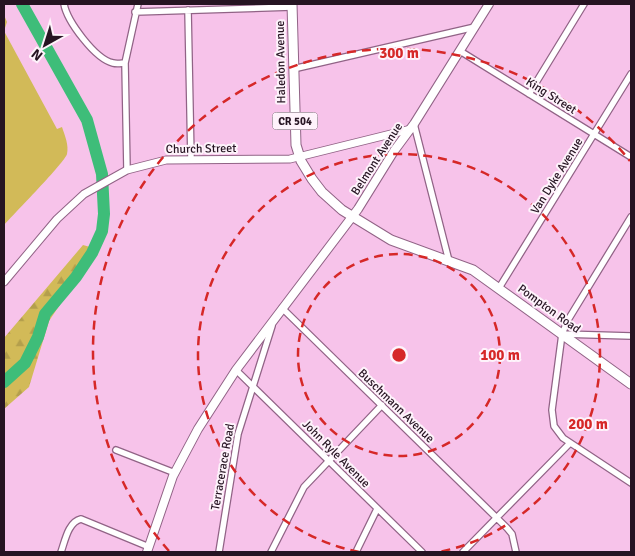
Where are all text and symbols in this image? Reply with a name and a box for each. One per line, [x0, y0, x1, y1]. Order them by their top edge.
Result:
north arrow [20, 20, 70, 70]
street label: Haledon Avenue [273, 20, 289, 104]
text: 300 m [379, 44, 419, 62]
text: N [28, 45, 46, 64]
street label: King Street [523, 74, 579, 118]
road number: CR 504 [272, 112, 318, 130]
street label: Belmont Avenue [348, 120, 406, 198]
street label: Van Dyke Avenue [528, 135, 586, 217]
street label: Church Street [166, 141, 236, 157]
street label: Pompton Road [515, 281, 583, 337]
centre of rings [390, 346, 408, 364]
text: 100 m [480, 346, 520, 364]
street label: Buschmann Avenue [355, 366, 437, 446]
text: 200 m [568, 415, 608, 433]
street label: John Ryle Avenue [299, 417, 373, 491]
street label: Terracerace Road [208, 423, 238, 511]

